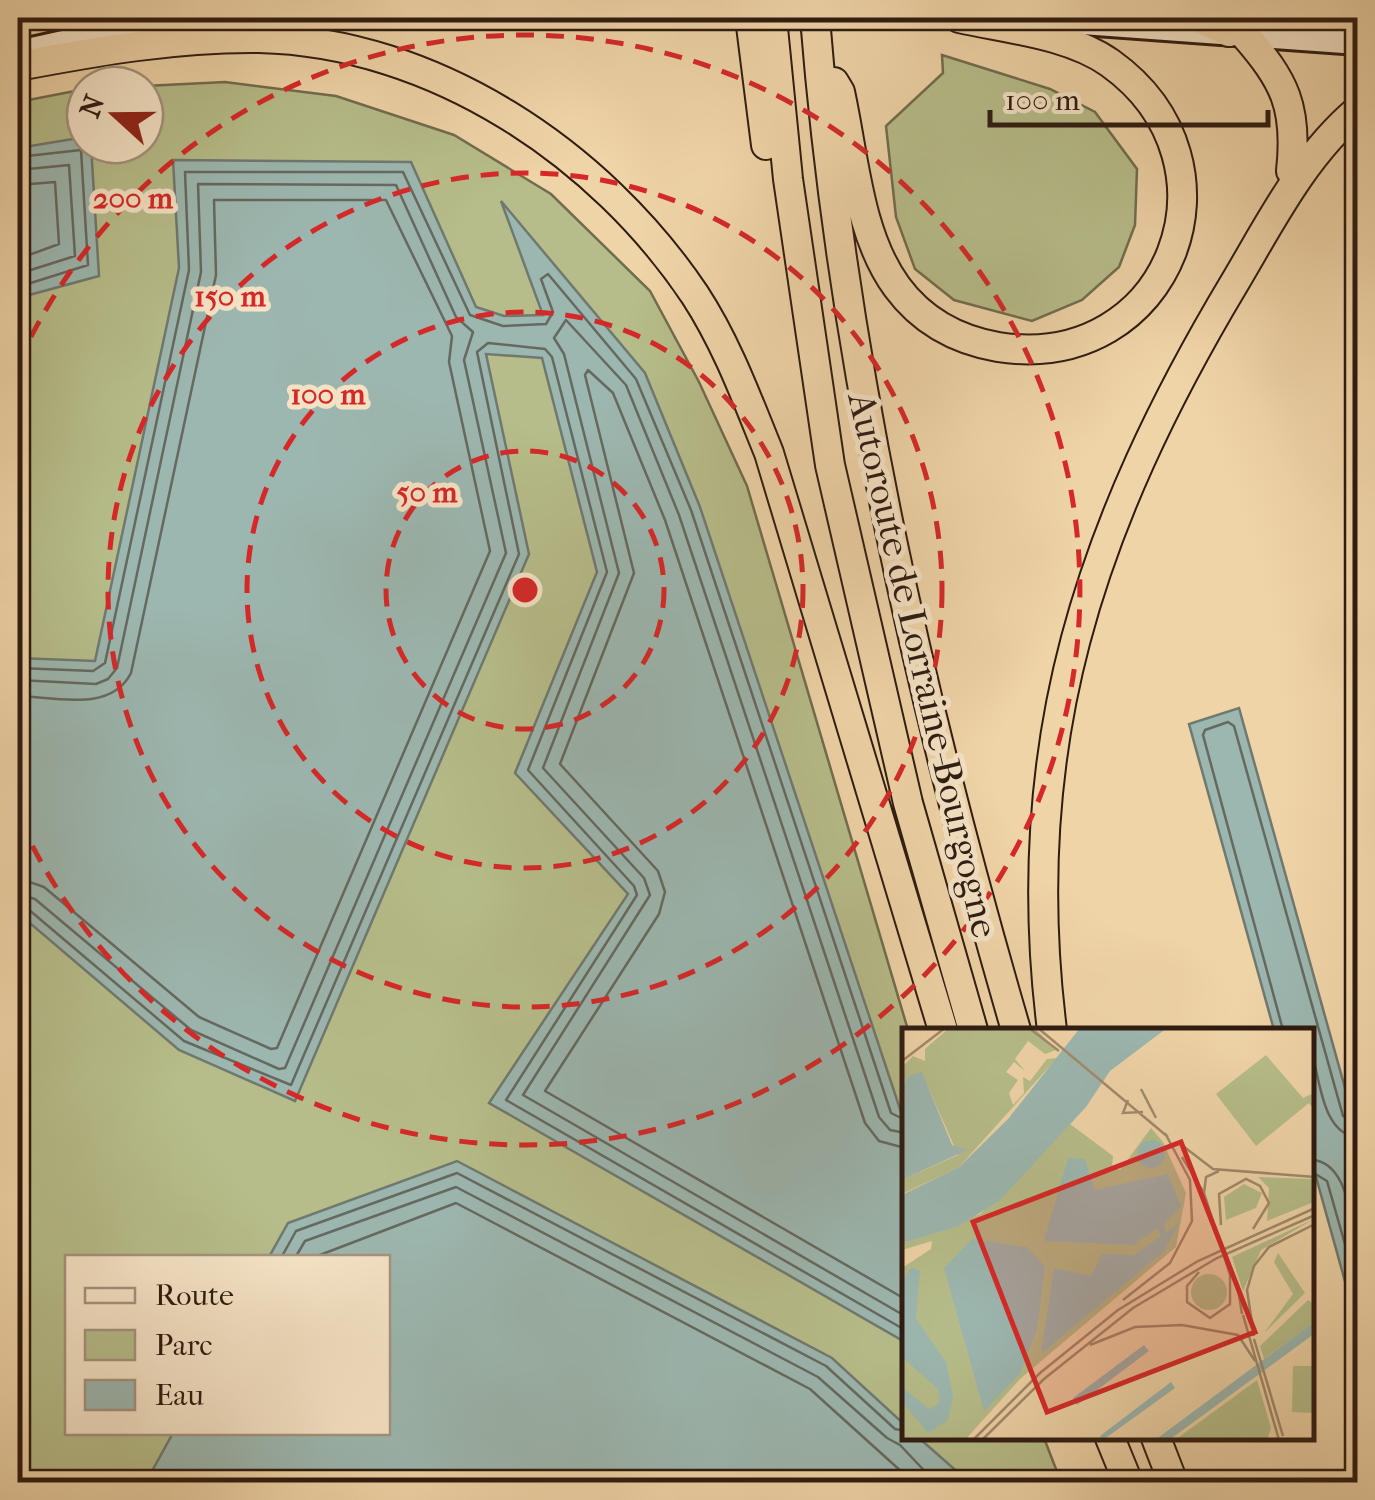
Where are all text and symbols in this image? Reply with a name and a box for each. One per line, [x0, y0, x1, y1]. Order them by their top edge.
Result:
north arrow [65, 65, 165, 165]
scale bar [990, 65, 1268, 127]
text: 100 m [1005, 83, 1080, 118]
text: N [73, 90, 112, 122]
text: 200 m [93, 181, 174, 216]
text: 150 m [194, 279, 267, 314]
text: 100 m [290, 377, 367, 412]
street label: Autoroute de Lorraine-Bourgogne [838, 386, 1008, 942]
text: 50 m [397, 475, 458, 510]
centre of rings [507, 572, 543, 608]
inset map [902, 1028, 1315, 1440]
legend [65, 1255, 390, 1435]
text: Route [155, 1278, 234, 1313]
text: Parc [155, 1328, 213, 1363]
text: Eau [155, 1378, 204, 1413]

